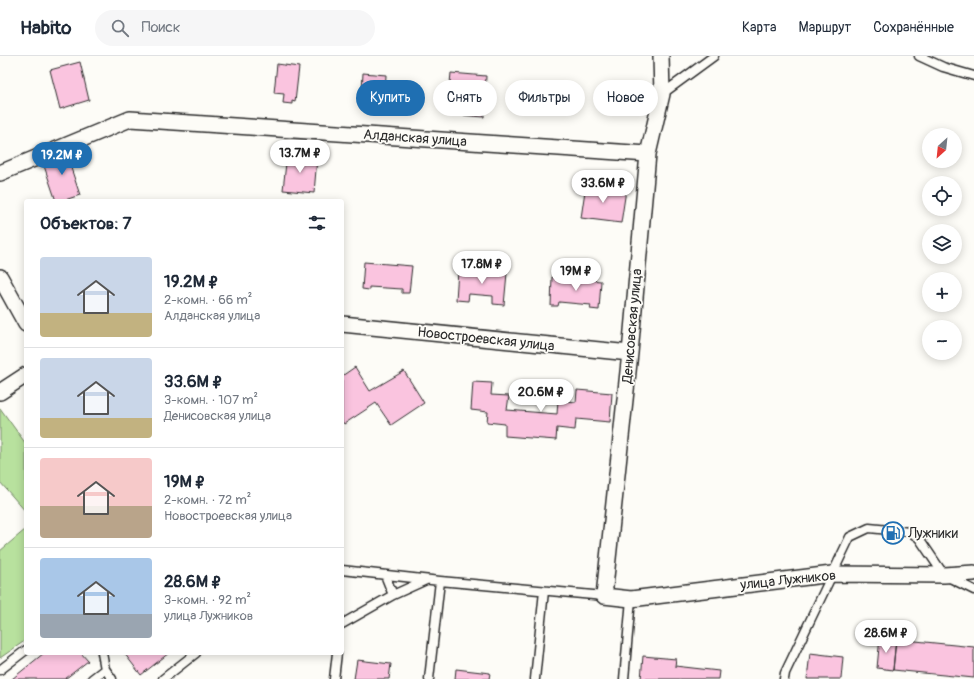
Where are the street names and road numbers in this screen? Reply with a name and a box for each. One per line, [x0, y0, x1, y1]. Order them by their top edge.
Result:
street label: Алданская улица [363, 126, 467, 150]
street label: Денисовская улица [618, 268, 645, 385]
street label: Новостроевская улица [417, 323, 555, 355]
street label: улица Лужников [738, 567, 837, 594]

